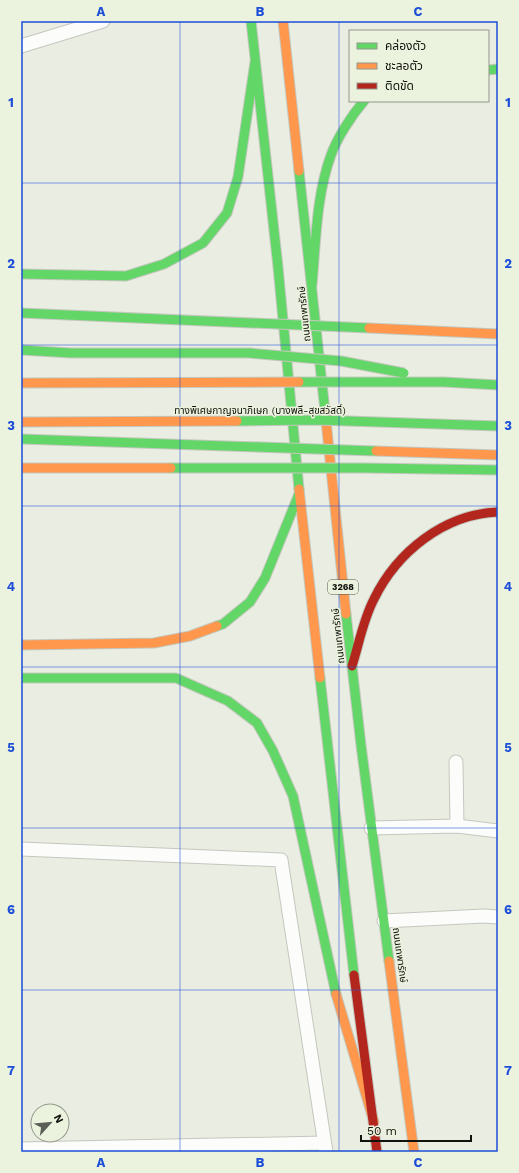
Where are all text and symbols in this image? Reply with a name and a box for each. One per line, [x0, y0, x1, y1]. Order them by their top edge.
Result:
text: A [97, 4, 106, 19]
text: B [256, 4, 265, 19]
text: C [414, 4, 423, 19]
legend [349, 30, 489, 102]
text: คล่องตัว [385, 39, 426, 53]
text: ชะลอตัว [385, 59, 423, 73]
text: ติดขัด [385, 79, 414, 93]
text: 1 [8, 95, 14, 110]
text: 1 [505, 95, 511, 110]
text: 2 [7, 256, 15, 271]
text: 2 [504, 256, 512, 271]
street label: ถนนเทพารักษ์ [296, 285, 312, 342]
street label: ทางพิเศษกาญจนาภิเษก (บางพลี-สุขสวัสดิ์) [174, 404, 346, 417]
text: 3 [7, 418, 15, 433]
text: 3 [504, 418, 512, 433]
text: 4 [7, 579, 16, 594]
text: 4 [504, 579, 513, 594]
road number: 3268 [328, 580, 358, 594]
street label: ถนนเทพารักษ์ [330, 607, 346, 664]
text: 5 [7, 740, 15, 755]
text: 5 [504, 740, 512, 755]
text: 6 [7, 902, 15, 917]
text: 6 [504, 902, 512, 917]
street label: ถนนเทพารักษ์ [391, 927, 409, 984]
text: 7 [7, 1063, 15, 1078]
text: 7 [504, 1063, 512, 1078]
north arrow [30, 1103, 70, 1143]
text: N [51, 1112, 66, 1125]
scale bar [361, 1117, 471, 1143]
text: 50 m [367, 1124, 397, 1138]
text: A [97, 1155, 106, 1170]
text: B [256, 1155, 265, 1170]
text: C [414, 1155, 423, 1170]

